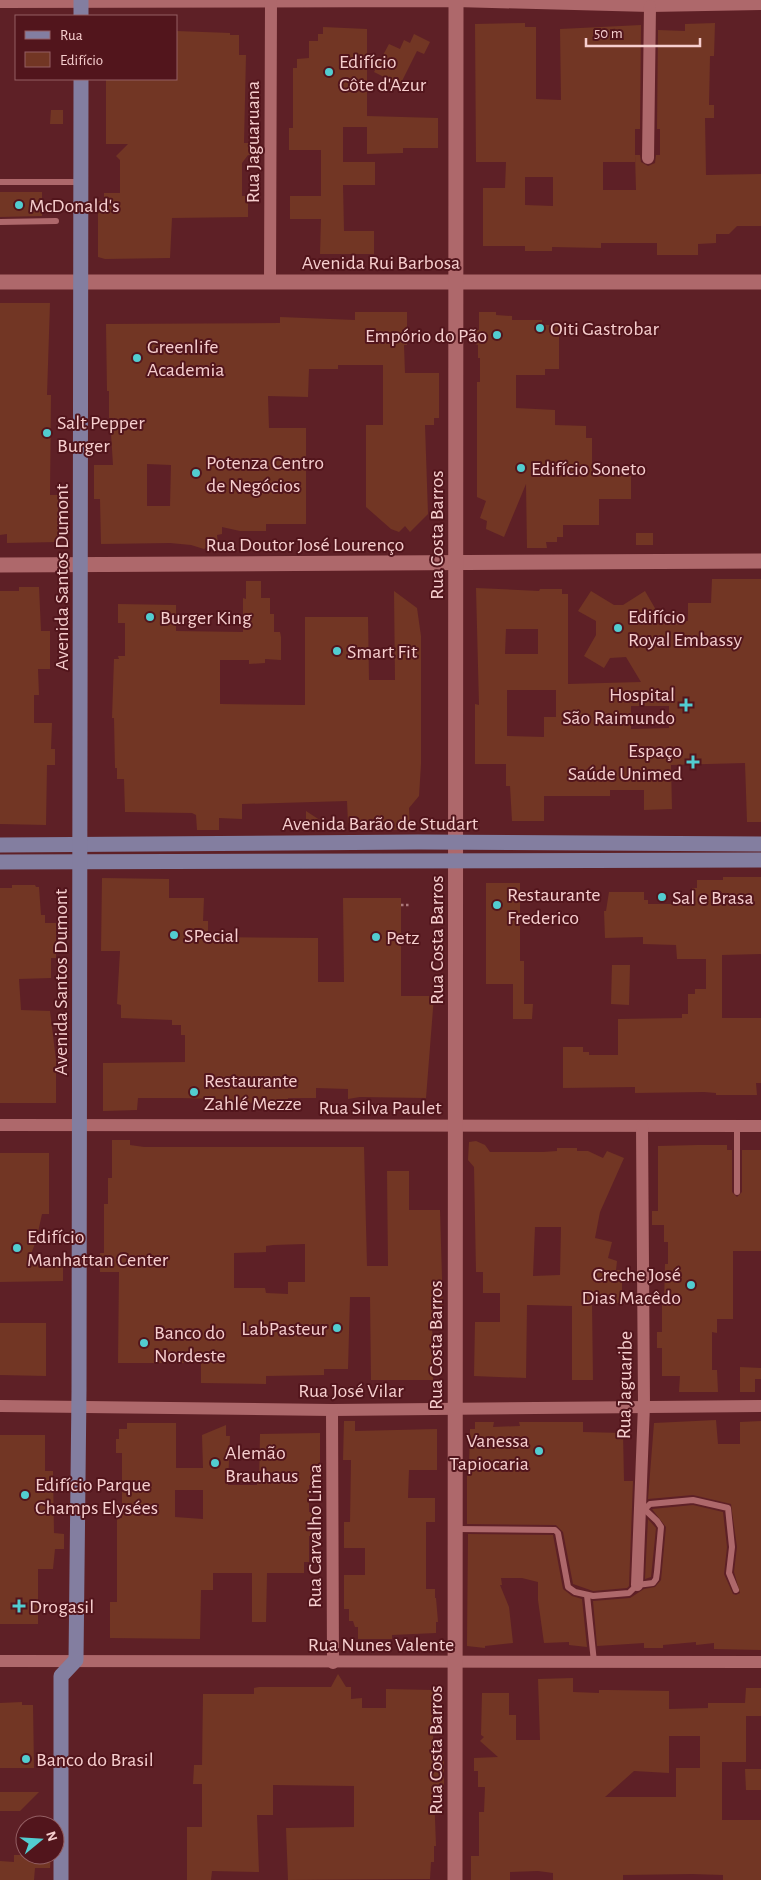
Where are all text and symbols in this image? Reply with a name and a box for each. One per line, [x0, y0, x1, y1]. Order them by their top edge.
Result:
legend [15, 15, 178, 80]
scale bar [586, 15, 700, 47]
text: 50 m [594, 26, 623, 41]
text: Rua [60, 28, 83, 43]
place label: Edifício Côte d'Azur [339, 52, 427, 95]
text: Edifício [60, 53, 103, 68]
marker: Edifício Côte d'Azur [323, 66, 335, 78]
street label: Rua Jaguaruana [243, 81, 263, 203]
place label: McDonald's [29, 196, 120, 216]
marker: McDonald's [13, 199, 25, 211]
street label: Avenida Rui Barbosa [302, 253, 460, 273]
place label: Oiti Gastrobar [550, 319, 659, 339]
marker: Oiti Gastrobar [534, 322, 546, 334]
place label: Empório do Pão [365, 326, 487, 346]
marker: Empório do Pão [491, 329, 503, 341]
place label: Greenlife Academia [147, 337, 225, 380]
marker: Greenlife Academia [131, 352, 143, 364]
place label: Salt Pepper Burger [57, 413, 145, 456]
marker: Salt Pepper Burger [41, 427, 53, 439]
place label: Potenza Centro de Negócios [206, 453, 324, 496]
place label: Edifício Soneto [531, 459, 646, 479]
marker: Edifício Soneto [515, 462, 527, 474]
marker: Potenza Centro de Negócios [190, 467, 202, 479]
street label: Rua Costa Barros [427, 470, 447, 600]
street label: Avenida Santos Dumont [52, 483, 72, 670]
street label: Rua Doutor José Lourenço [206, 535, 404, 555]
place label: Edifício Royal Embassy [628, 607, 742, 650]
place label: Burger King [160, 608, 252, 628]
marker: Burger King [144, 611, 156, 623]
marker: Edifício Royal Embassy [612, 622, 624, 634]
place label: Smart Fit [347, 642, 418, 662]
marker: Smart Fit [331, 645, 343, 657]
place label: Hospital São Raimundo [562, 685, 675, 728]
marker: Hospital São Raimundo [679, 698, 693, 712]
place label: Espaço Saúde Unimed [568, 741, 682, 784]
marker: Espaço Saúde Unimed [686, 755, 700, 769]
street label: Avenida Barão de Studart [282, 814, 479, 834]
street label: Rua Costa Barros [427, 875, 447, 1005]
place label: Restaurante Frederico [507, 885, 601, 928]
street label: Avenida Santos Dumont [51, 888, 71, 1075]
place label: Sal e Brasa [672, 888, 754, 908]
marker: Sal e Brasa [656, 891, 668, 903]
marker: Restaurante Frederico [491, 899, 503, 911]
place label: SPecial [184, 926, 239, 946]
place label: Petz [386, 928, 419, 948]
marker: SPecial [168, 929, 180, 941]
marker: Petz [370, 931, 382, 943]
place label: Restaurante Zahlé Mezze [204, 1071, 302, 1114]
marker: Restaurante Zahlé Mezze [188, 1086, 200, 1098]
street label: Rua Silva Paulet [318, 1098, 442, 1118]
place label: Edifício Manhattan Center [27, 1227, 169, 1270]
marker: Edifício Manhattan Center [11, 1242, 23, 1254]
place label: Creche José Dias Macêdo [581, 1265, 681, 1308]
marker: Creche José Dias Macêdo [685, 1279, 697, 1291]
street label: Rua Costa Barros [426, 1280, 446, 1410]
place label: LabPasteur [241, 1319, 328, 1339]
marker: LabPasteur [331, 1322, 343, 1334]
place label: Banco do Nordeste [154, 1323, 226, 1366]
street label: Rua Jaguaribe [614, 1331, 636, 1439]
marker: Banco do Nordeste [138, 1337, 150, 1349]
street label: Rua José Vilar [298, 1381, 404, 1401]
place label: Vanessa Tapiocaria [449, 1431, 529, 1474]
place label: Alemão Brauhaus [225, 1443, 298, 1486]
marker: Vanessa Tapiocaria [533, 1445, 545, 1457]
marker: Alemão Brauhaus [209, 1457, 221, 1469]
street label: Rua Carvalho Lima [305, 1464, 325, 1608]
place label: Edifício Parque Champs Elysées [35, 1475, 158, 1518]
marker: Edifício Parque Champs Elysées [19, 1489, 31, 1501]
place label: Drogasil [29, 1597, 94, 1617]
marker: Drogasil [13, 1600, 25, 1612]
street label: Rua Nunes Valente [308, 1635, 454, 1655]
street label: Rua Costa Barros [426, 1685, 446, 1815]
place label: Banco do Brasil [36, 1750, 154, 1770]
marker: Banco do Brasil [20, 1753, 32, 1765]
north arrow [15, 1815, 65, 1865]
text: N [43, 1829, 60, 1843]

